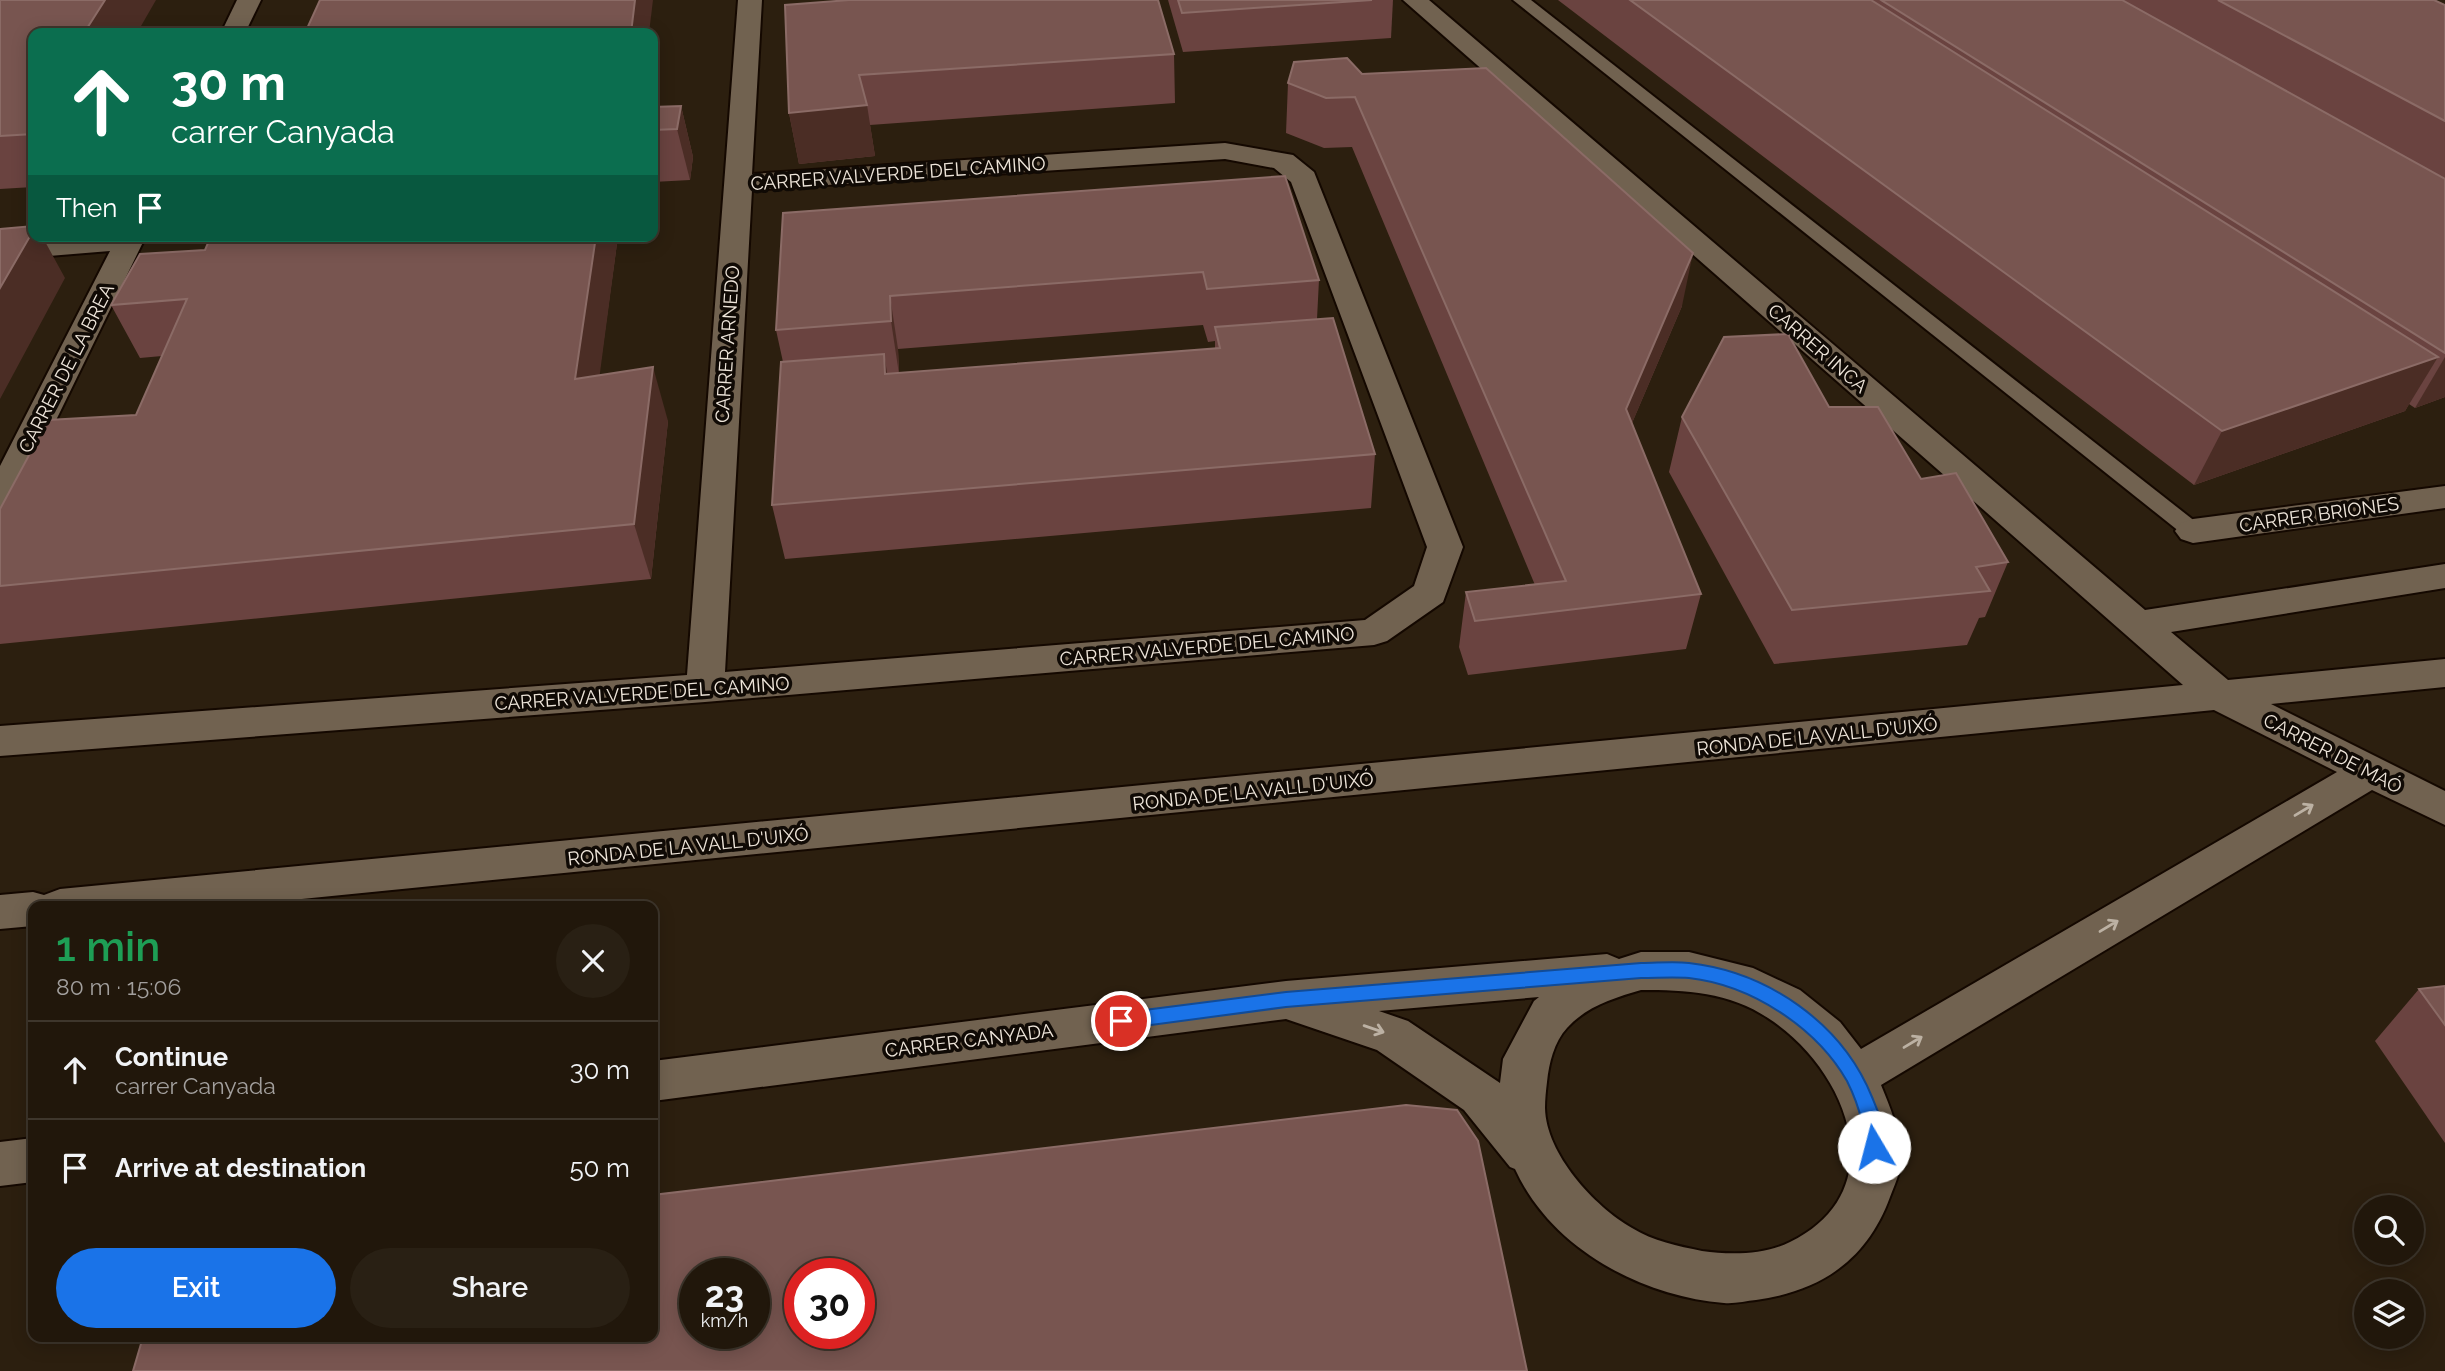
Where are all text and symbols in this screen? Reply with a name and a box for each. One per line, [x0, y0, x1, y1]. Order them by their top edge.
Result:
text: 30 m [171, 54, 286, 111]
icon: ahead [56, 56, 147, 147]
text: carrer Canyada [171, 113, 395, 150]
street label: CARRER VALVERDE DEL CAMINO [750, 152, 1046, 194]
icon: arrive [131, 189, 169, 227]
text: Then [56, 193, 117, 223]
street label: CARRER ARNEDO [711, 264, 743, 424]
street label: CARRER DE LA BREA [14, 280, 118, 456]
street label: CARRER INCA [1764, 299, 1872, 397]
street label: CARRER BRIONES [2238, 492, 2400, 536]
street label: CARRER VALVERDE DEL CAMINO [1059, 622, 1355, 670]
street label: CARRER VALVERDE DEL CAMINO [494, 672, 790, 714]
street label: CARRER DE MAÓ [2260, 709, 2406, 797]
street label: RONDA DE LA VALL D'UIXÓ [1695, 712, 1939, 760]
street label: RONDA DE LA VALL D'UIXÓ [1131, 767, 1375, 815]
one-way arrow [2294, 803, 2314, 817]
street label: RONDA DE LA VALL D'UIXÓ [566, 822, 810, 870]
one-way arrow [2098, 919, 2118, 933]
text: 1 min [56, 922, 160, 971]
button: close [556, 924, 630, 998]
text: 80 m · 15:06 [56, 973, 181, 1000]
pin [1091, 991, 1151, 1051]
icon: arrive [1102, 1002, 1140, 1040]
street label: CARRER CANYADA [884, 1019, 1055, 1061]
one-way arrow [1363, 1023, 1385, 1036]
one-way arrow [1902, 1035, 1923, 1048]
text: Continue [115, 1042, 228, 1072]
icon: ahead [56, 1051, 94, 1089]
text: 30 m [570, 1055, 630, 1085]
text: carrer Canyada [115, 1072, 276, 1099]
position arrow [1837, 1110, 1911, 1184]
icon: arrive [56, 1149, 94, 1187]
text: Arrive at destination [115, 1153, 366, 1183]
text: 50 m [569, 1153, 630, 1183]
map controls [2354, 1195, 2424, 1349]
button: search [2354, 1195, 2424, 1265]
button: Exit [56, 1248, 336, 1328]
button: Share [350, 1248, 630, 1328]
speed limit sign: 30 [784, 1258, 875, 1349]
text: 23 [705, 1274, 744, 1315]
button: layers [2354, 1279, 2424, 1349]
text: km/h [701, 1310, 748, 1331]

